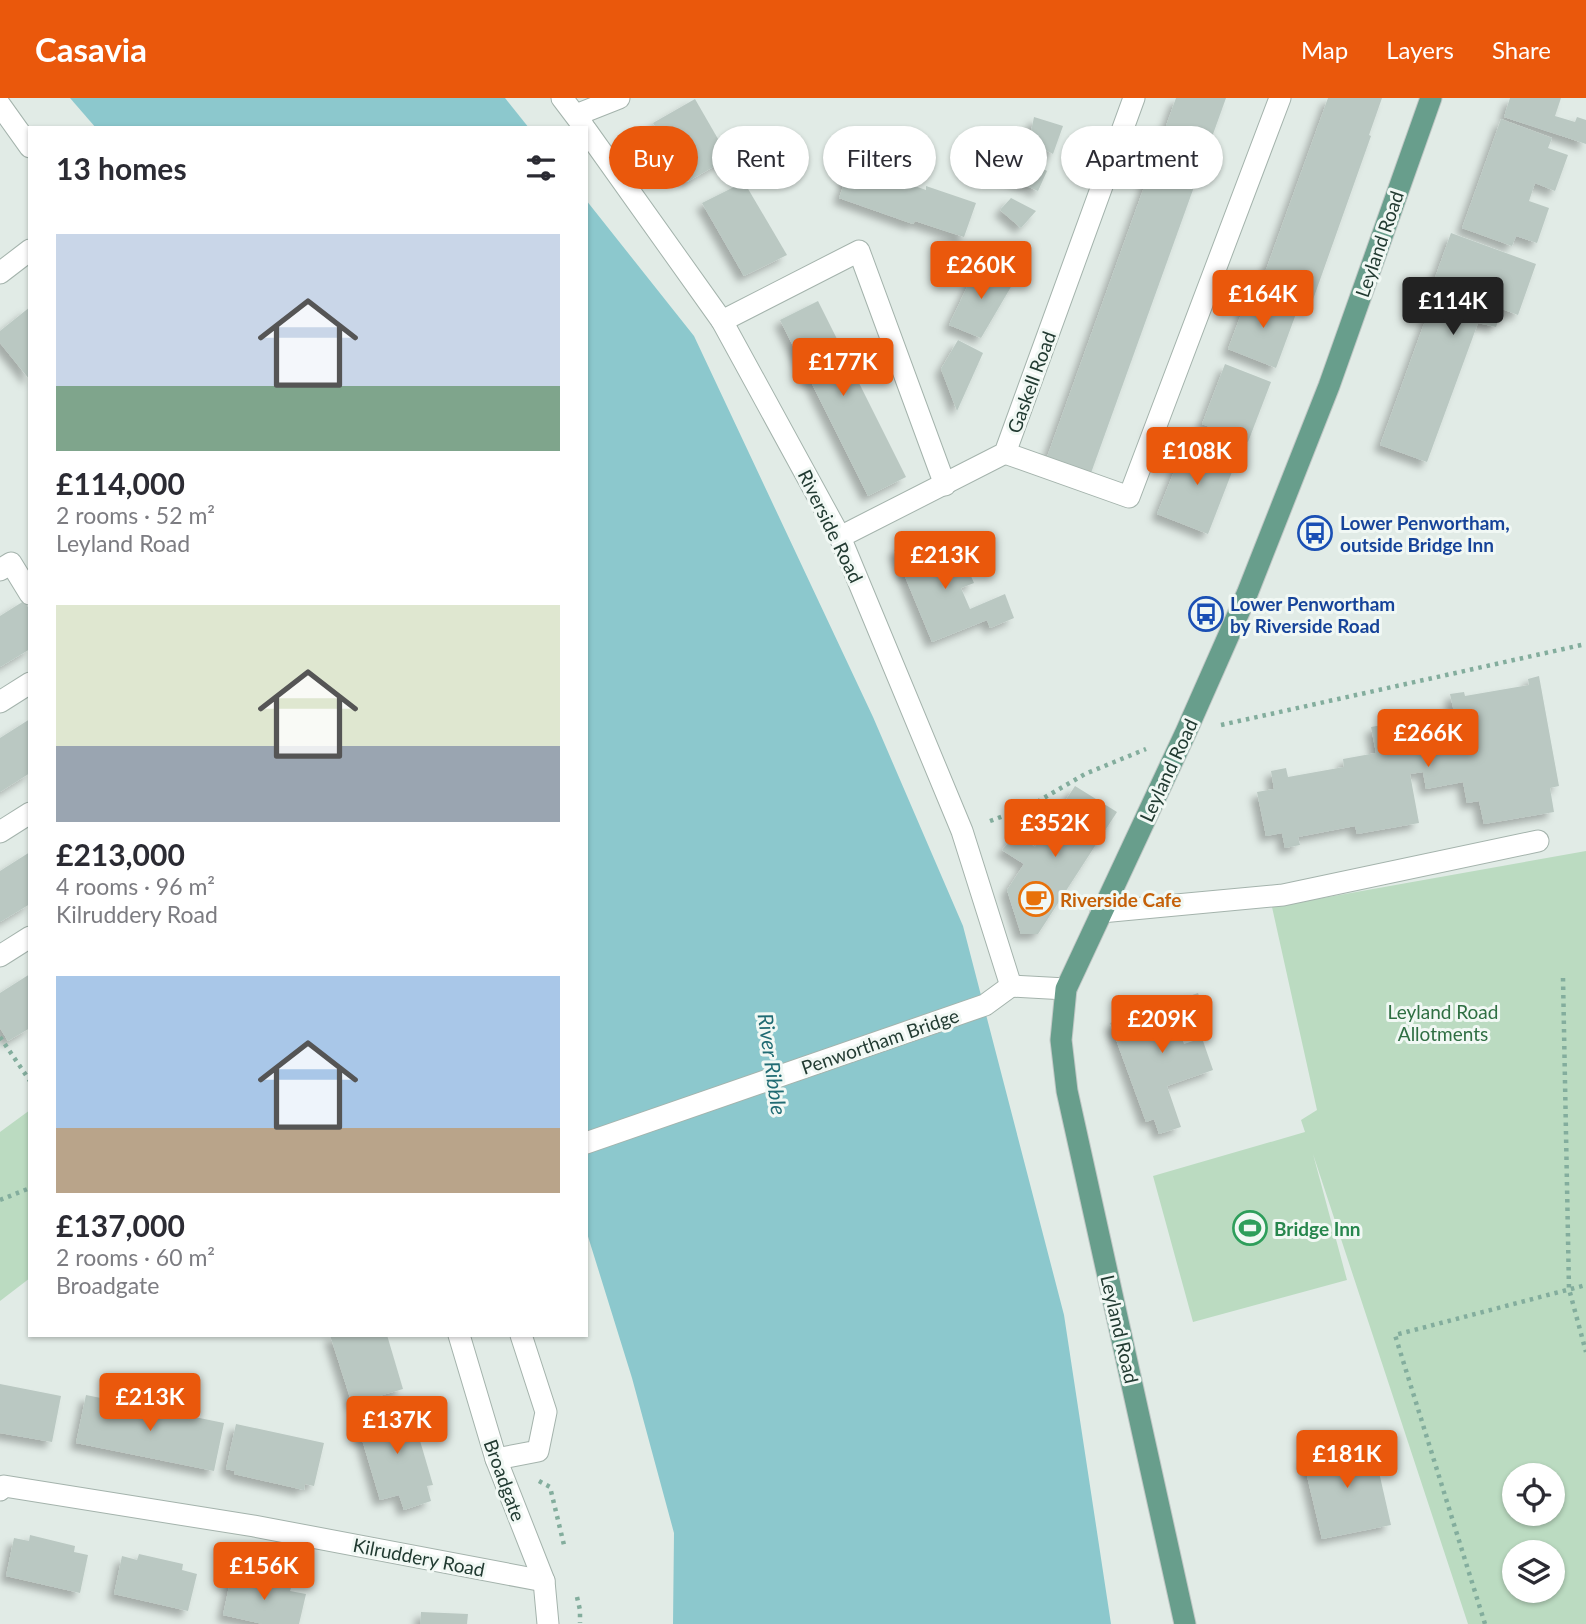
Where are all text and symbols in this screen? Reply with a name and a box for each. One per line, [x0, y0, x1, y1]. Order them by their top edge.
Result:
text: Casavia [35, 29, 147, 69]
text: Map [1301, 35, 1348, 64]
text: Layers [1386, 35, 1454, 64]
text: Share [1492, 35, 1551, 64]
chip: Buy [609, 126, 698, 189]
chip: Rent [712, 126, 809, 189]
chip: Filters [823, 126, 936, 189]
chip: New [950, 126, 1047, 189]
chip: Apartment [1061, 126, 1223, 189]
icon: filters [522, 149, 560, 187]
text: 13 homes [56, 150, 187, 186]
street label: Leyland Road [1350, 188, 1408, 300]
pin: £260K [932, 242, 1030, 301]
text: £260K [946, 250, 1016, 278]
pin: £164K [1214, 271, 1312, 330]
pin: £114K [1404, 278, 1502, 337]
text: £164K [1228, 279, 1298, 307]
icon: home [245, 280, 371, 406]
text: £114K [1418, 286, 1488, 314]
street label: Gaskell Road [1002, 328, 1060, 436]
pin: £177K [794, 338, 892, 398]
text: £177K [808, 347, 878, 375]
pin: £108K [1148, 428, 1246, 487]
text: £108K [1162, 436, 1232, 464]
text: £114,000 [56, 465, 185, 501]
street label: Riverside Road [794, 466, 868, 586]
text: 2 rooms · 52 m² [56, 501, 215, 529]
place label: Lower Penwortham, outside Bridge Inn [1340, 511, 1510, 556]
bus stop icon: Lower Penwortham, outside Bridge Inn [1296, 514, 1334, 552]
text: Leyland Road [56, 529, 190, 557]
pin: £213K [896, 532, 994, 591]
text: £213K [910, 540, 980, 568]
place label: Lower Penwortham by Riverside Road [1230, 592, 1395, 637]
bus stop icon: Lower Penwortham by Riverside Road [1187, 595, 1225, 633]
icon: home [245, 651, 371, 777]
pin: £266K [1379, 710, 1477, 769]
street label: Leyland Road [1134, 715, 1202, 825]
text: £266K [1393, 718, 1463, 746]
pin: £352K [1006, 800, 1104, 859]
text: £352K [1020, 808, 1090, 836]
text: £213,000 [56, 836, 185, 872]
text: 4 rooms · 96 m² [56, 872, 215, 900]
cafe icon: Riverside Cafe [1017, 880, 1055, 918]
place label: Riverside Cafe [1060, 888, 1181, 911]
text: Kilruddery Road [56, 900, 218, 928]
pin: £209K [1113, 996, 1211, 1055]
park label: Leyland Road Allotments [1388, 1000, 1498, 1045]
street label: Penwortham Bridge [798, 1003, 962, 1079]
text: £209K [1127, 1004, 1197, 1032]
water label: River Ribble [753, 1012, 793, 1116]
icon: home [245, 1022, 371, 1148]
text: £137,000 [56, 1207, 185, 1243]
sports icon: Bridge Inn [1231, 1209, 1269, 1247]
place label: Bridge Inn [1274, 1217, 1361, 1240]
text: 2 rooms · 60 m² [56, 1243, 215, 1271]
text: Broadgate [56, 1271, 159, 1299]
street label: Leyland Road [1096, 1272, 1144, 1386]
pin: £213K [101, 1374, 199, 1433]
text: £213K [115, 1382, 185, 1410]
pin: £137K [348, 1396, 446, 1456]
text: £137K [362, 1405, 432, 1433]
pin: £181K [1298, 1430, 1396, 1490]
street label: Broadgate [480, 1436, 530, 1524]
text: £181K [1312, 1439, 1382, 1467]
map controls [1502, 1463, 1565, 1603]
button: locate [1502, 1463, 1565, 1526]
street label: Kilruddery Road [351, 1533, 487, 1581]
button: layers [1502, 1540, 1565, 1603]
pin: £156K [215, 1542, 313, 1602]
text: £156K [229, 1551, 299, 1579]

